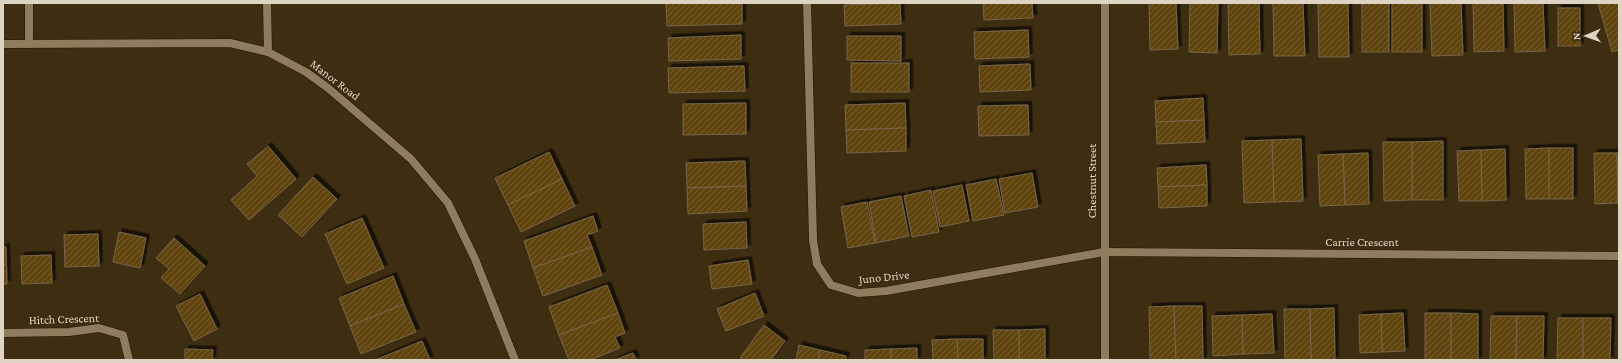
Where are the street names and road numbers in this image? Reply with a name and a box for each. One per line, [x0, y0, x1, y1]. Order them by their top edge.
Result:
street label: Manor Road [307, 57, 363, 104]
street label: Chestnut Street [1085, 143, 1099, 218]
street label: Carrie Crescent [1325, 235, 1400, 249]
street label: Juno Drive [857, 267, 910, 287]
street label: Hitch Crescent [29, 311, 100, 327]

